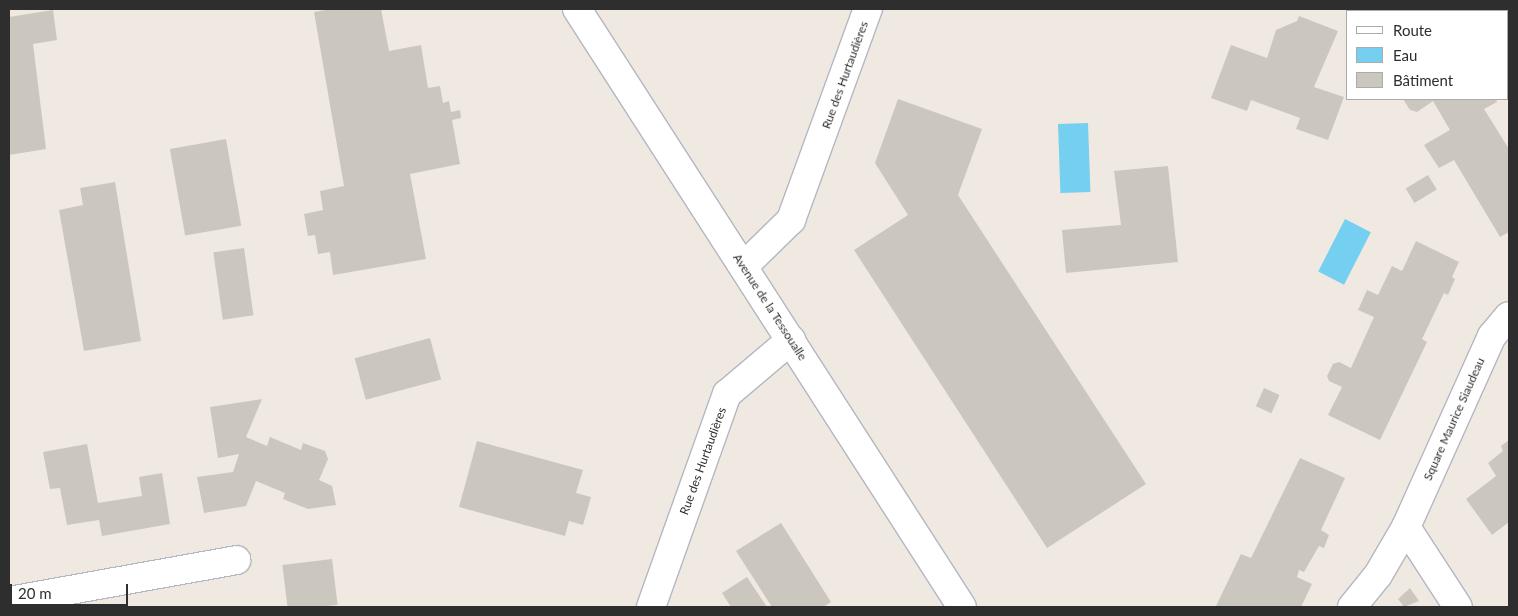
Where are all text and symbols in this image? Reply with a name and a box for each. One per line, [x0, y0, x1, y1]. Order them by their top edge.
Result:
legend [1346, 10, 1508, 100]
street label: Rue des Hurtaudières [819, 19, 871, 131]
text: Route [1393, 21, 1432, 39]
text: Eau [1393, 46, 1417, 64]
text: Bâtiment [1393, 71, 1453, 89]
street label: Avenue de la Tessoualle [730, 251, 810, 363]
street label: Square Maurice Siaudeau [1420, 355, 1488, 483]
street label: Rue des Hurtaudières [677, 405, 729, 517]
scale bar [12, 574, 130, 606]
text: 20 m [18, 584, 52, 602]

